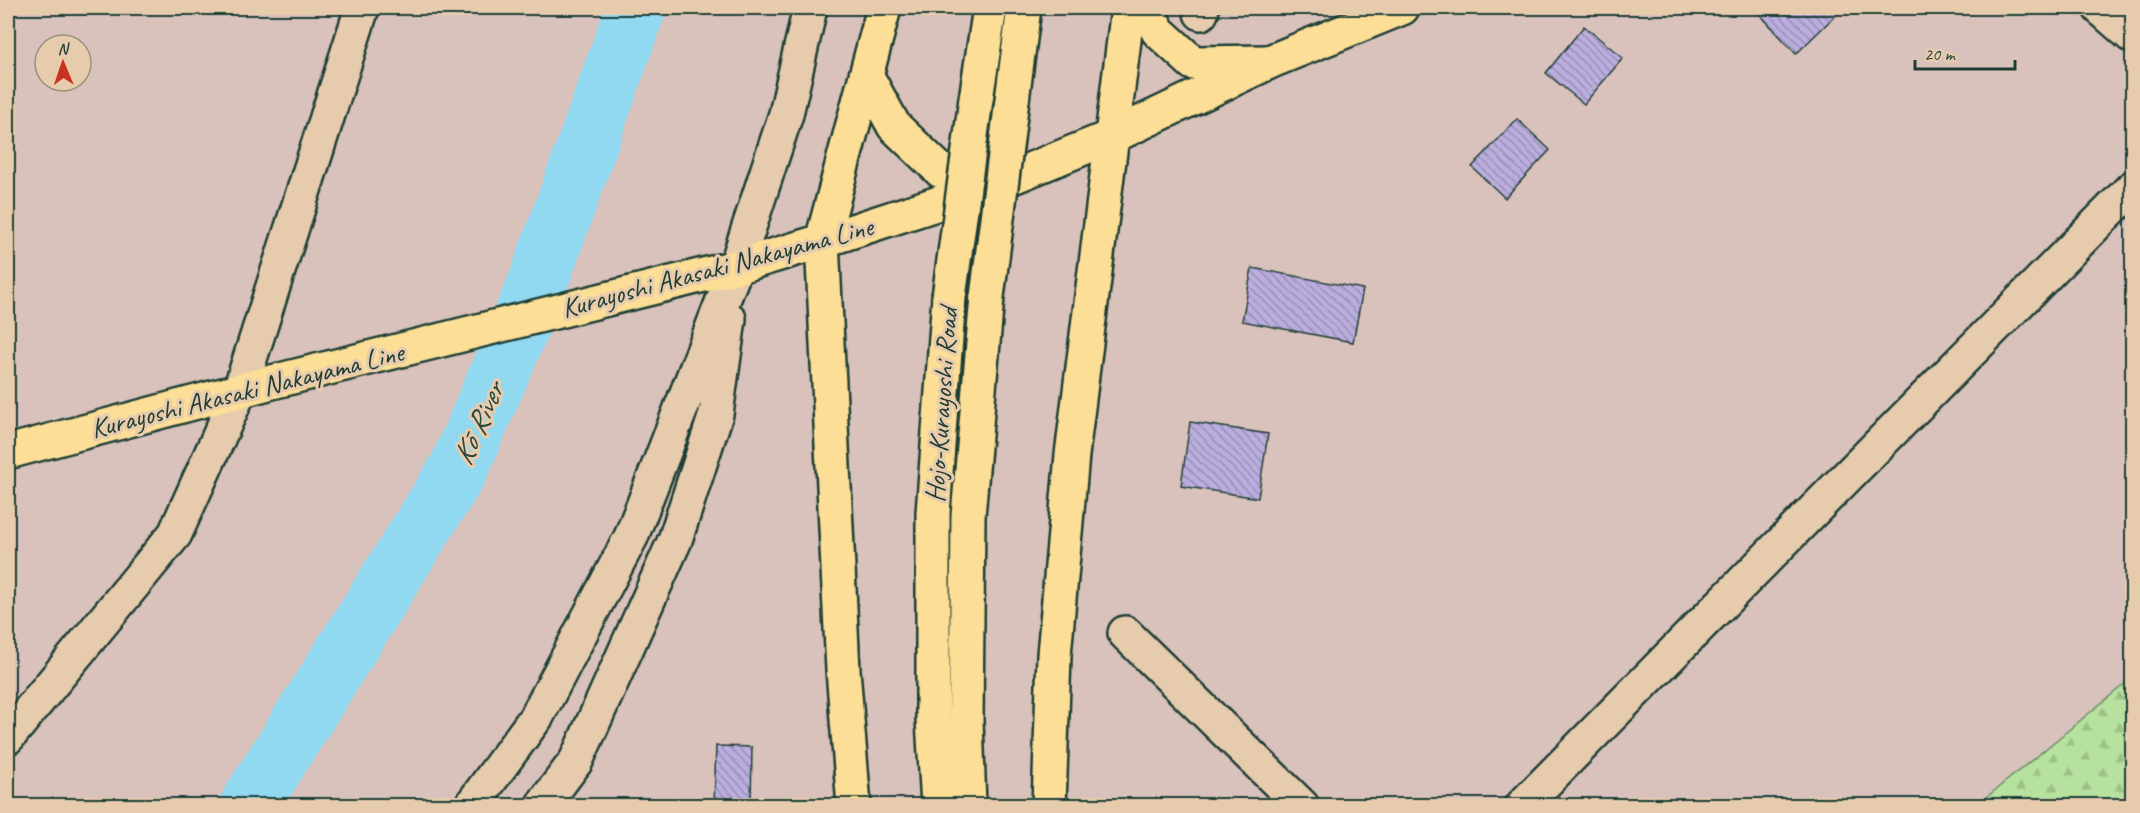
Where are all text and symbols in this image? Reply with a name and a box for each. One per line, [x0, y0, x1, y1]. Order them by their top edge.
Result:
north arrow [33, 33, 93, 93]
scale bar [1915, 33, 2016, 71]
text: N [57, 39, 71, 59]
text: 20 m [1924, 43, 1957, 65]
street label: Kurayoshi Akasaki Nakayama Line [557, 208, 878, 325]
street label: Hojo-Kurayoshi Road [917, 302, 966, 504]
street label: Kurayoshi Akasaki Nakayama Line [87, 334, 409, 446]
water label: Kō River [443, 373, 514, 471]

